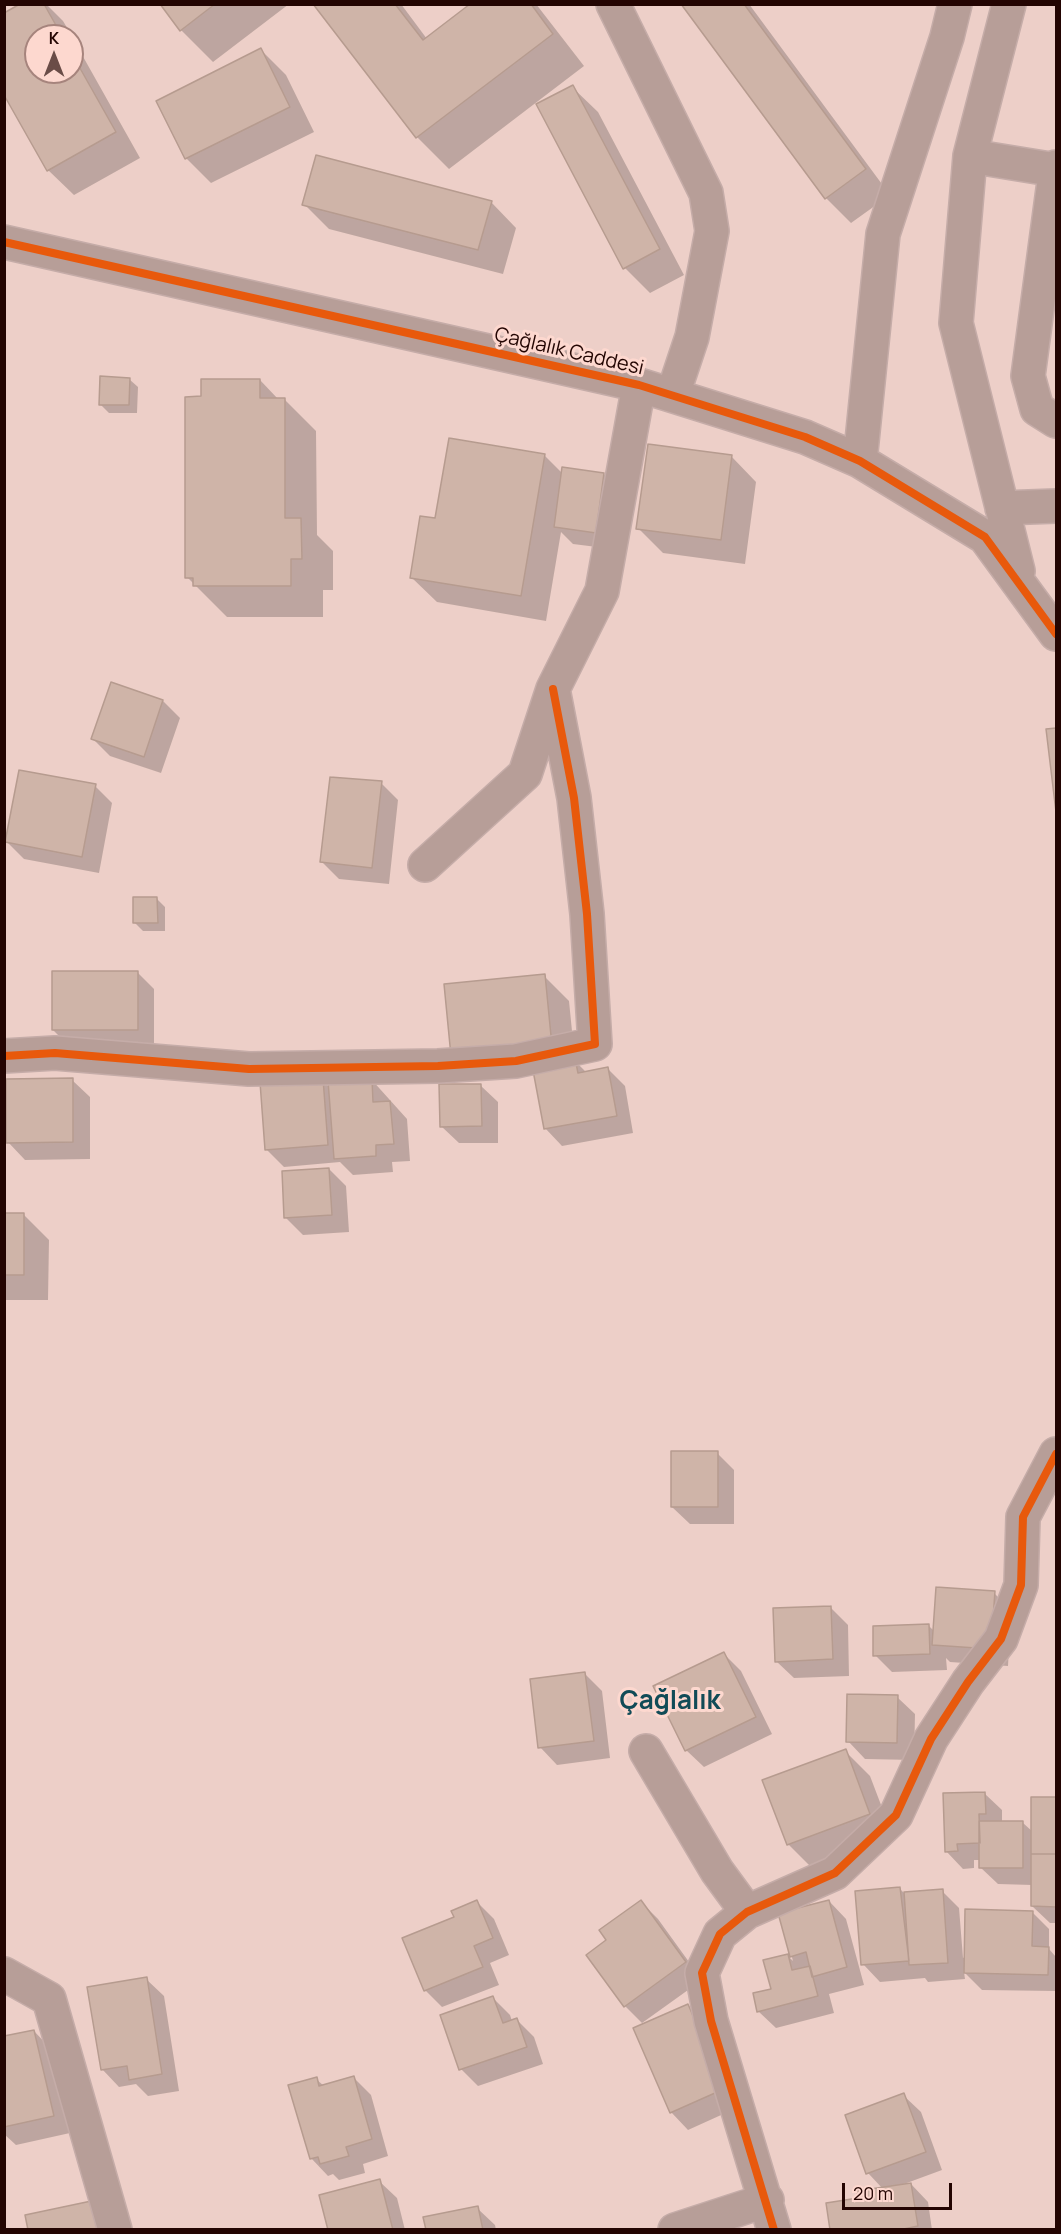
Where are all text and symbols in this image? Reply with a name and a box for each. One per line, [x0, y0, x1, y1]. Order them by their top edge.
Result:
north arrow [24, 24, 84, 84]
text: K [49, 27, 59, 49]
street label: Çağlalık Caddesi [492, 323, 646, 381]
district label: Çağlalık [619, 1686, 721, 1718]
scale bar [845, 2171, 954, 2209]
text: 20 m [853, 2181, 893, 2205]

